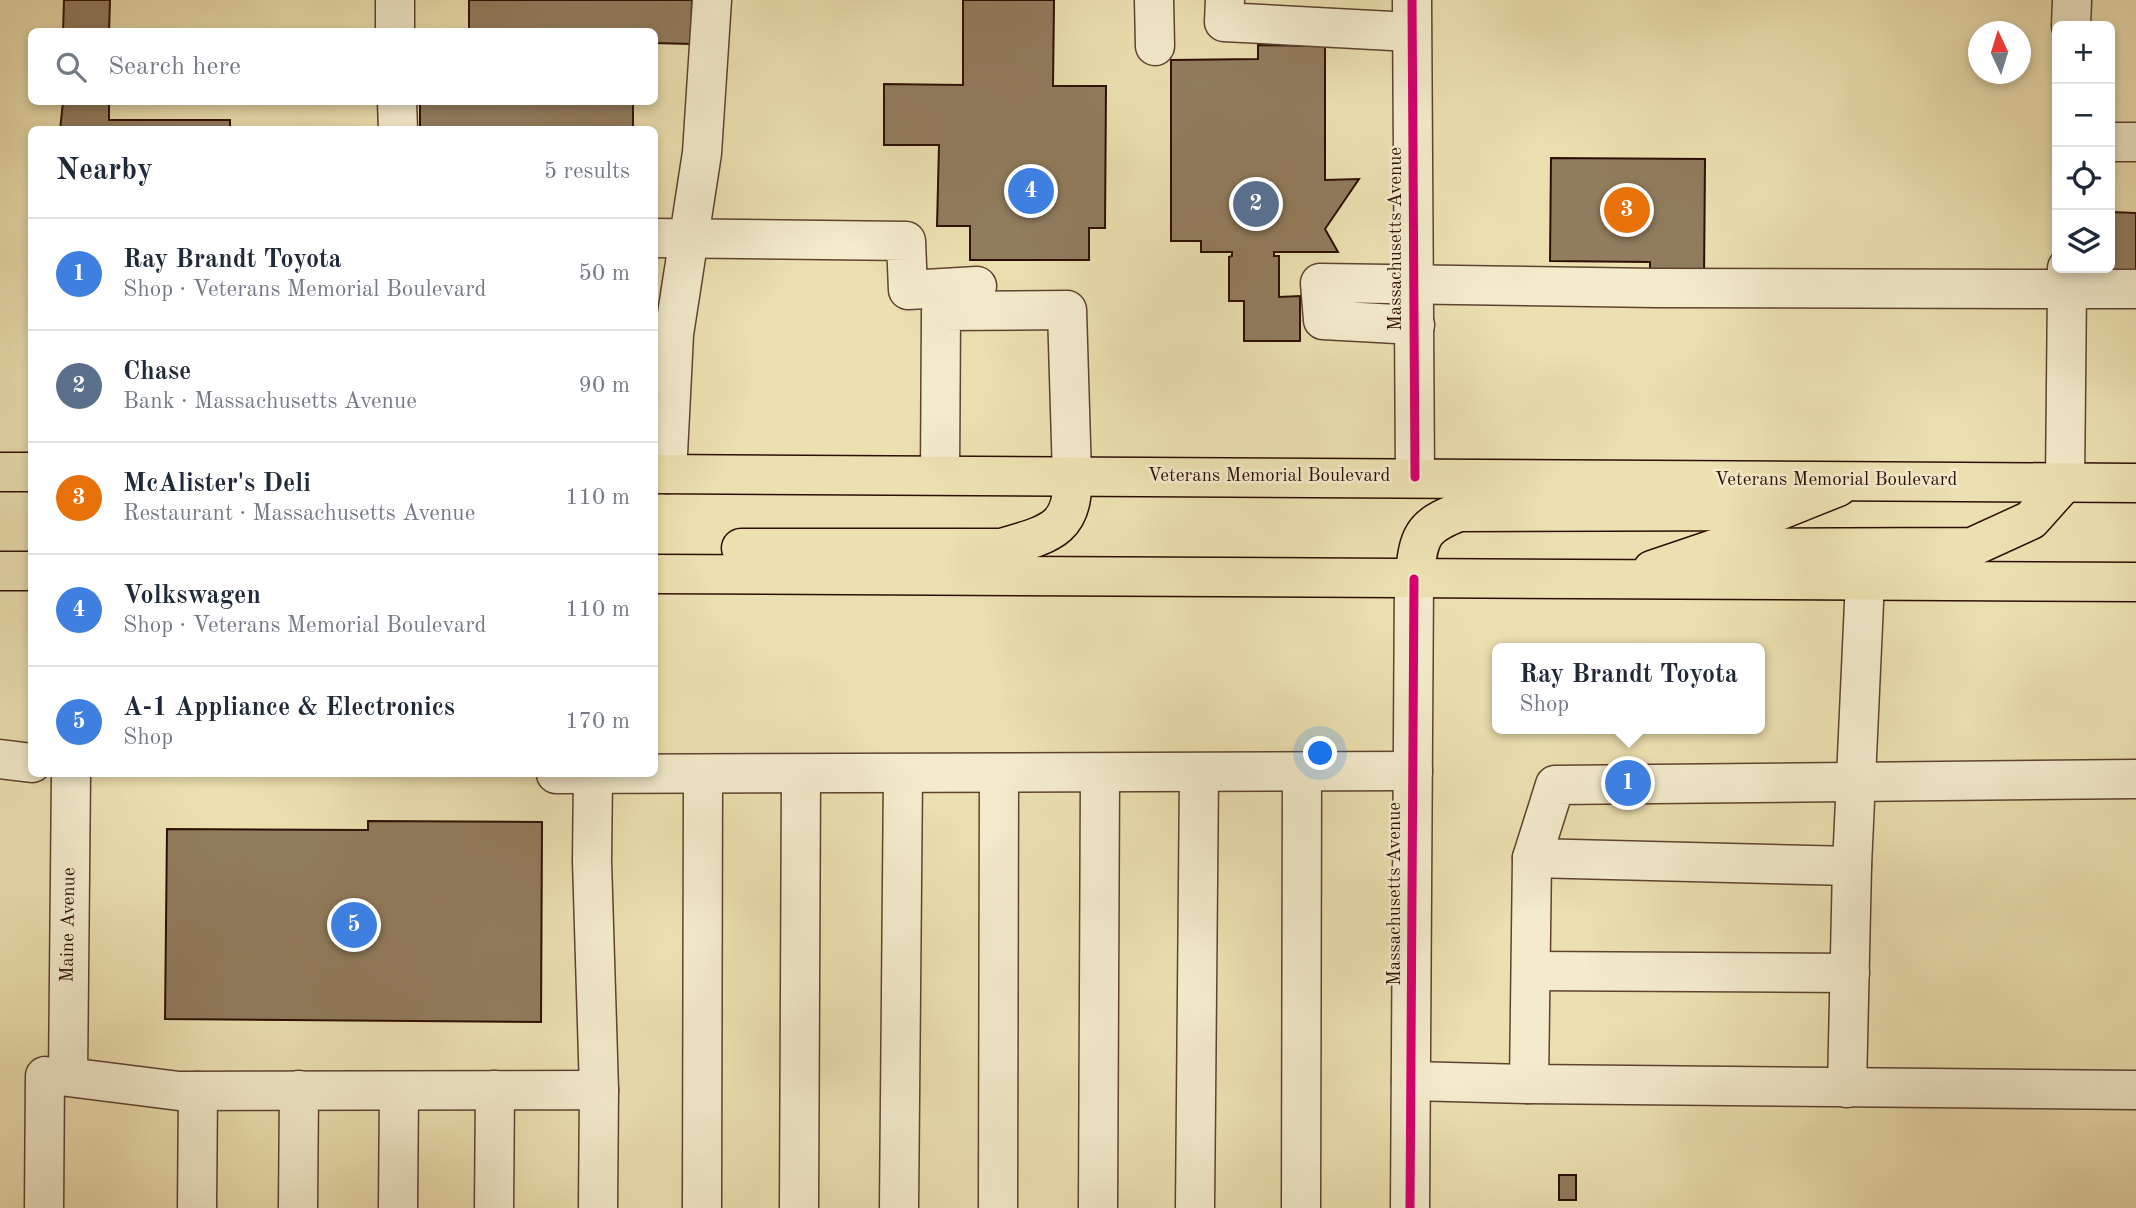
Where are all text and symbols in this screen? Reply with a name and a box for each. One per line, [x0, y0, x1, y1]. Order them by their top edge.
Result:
north arrow [1968, 21, 2031, 84]
map controls [2052, 21, 2115, 273]
button: + [2052, 21, 2115, 84]
search box [28, 28, 658, 105]
icon: search [52, 48, 90, 86]
text: Search here [108, 54, 241, 80]
button: − [2052, 84, 2115, 147]
street label: Massachusetts Avenue [1387, 147, 1406, 331]
button: locate [2052, 147, 2115, 210]
text: Nearby [56, 156, 153, 186]
text: 5 results [544, 160, 630, 183]
pin: 4 [1008, 165, 1054, 217]
pin: 2 [1233, 178, 1279, 230]
pin: 3 [1604, 184, 1650, 236]
button: layers [2052, 210, 2115, 273]
text: Ray Brandt Toyota [123, 247, 342, 273]
text: 1 [72, 262, 86, 285]
text: 50 m [579, 262, 630, 285]
text: Shop · Veterans Memorial Boulevard [123, 278, 487, 301]
text: Chase [123, 359, 191, 385]
text: 2 [72, 374, 86, 397]
text: 90 m [579, 374, 630, 397]
text: Bank · Massachusetts Avenue [123, 390, 417, 413]
street label: Veterans Memorial Boulevard [1147, 467, 1391, 486]
text: McAlister's Deli [123, 471, 311, 497]
street label: Veterans Memorial Boulevard [1714, 471, 1958, 490]
text: 3 [72, 486, 86, 509]
text: 110 m [565, 486, 630, 509]
text: Restaurant · Massachusetts Avenue [123, 502, 475, 525]
text: Volkswagen [123, 583, 261, 609]
text: 4 [72, 598, 86, 621]
text: 110 m [565, 598, 630, 621]
text: Shop · Veterans Memorial Boulevard [123, 614, 487, 637]
popup [1492, 643, 1765, 734]
text: Ray Brandt Toyota [1519, 662, 1738, 688]
text: Shop [1519, 693, 1569, 716]
text: A-1 Appliance & Electronics [123, 695, 455, 721]
text: 5 [72, 710, 86, 733]
text: 170 m [565, 710, 630, 733]
text: Shop [123, 726, 173, 749]
your location [1303, 736, 1337, 770]
pin: 1 [1605, 757, 1651, 809]
street label: Massachusetts Avenue [1386, 802, 1405, 986]
street label: Maine Avenue [58, 867, 80, 983]
pin: 5 [331, 899, 377, 951]

